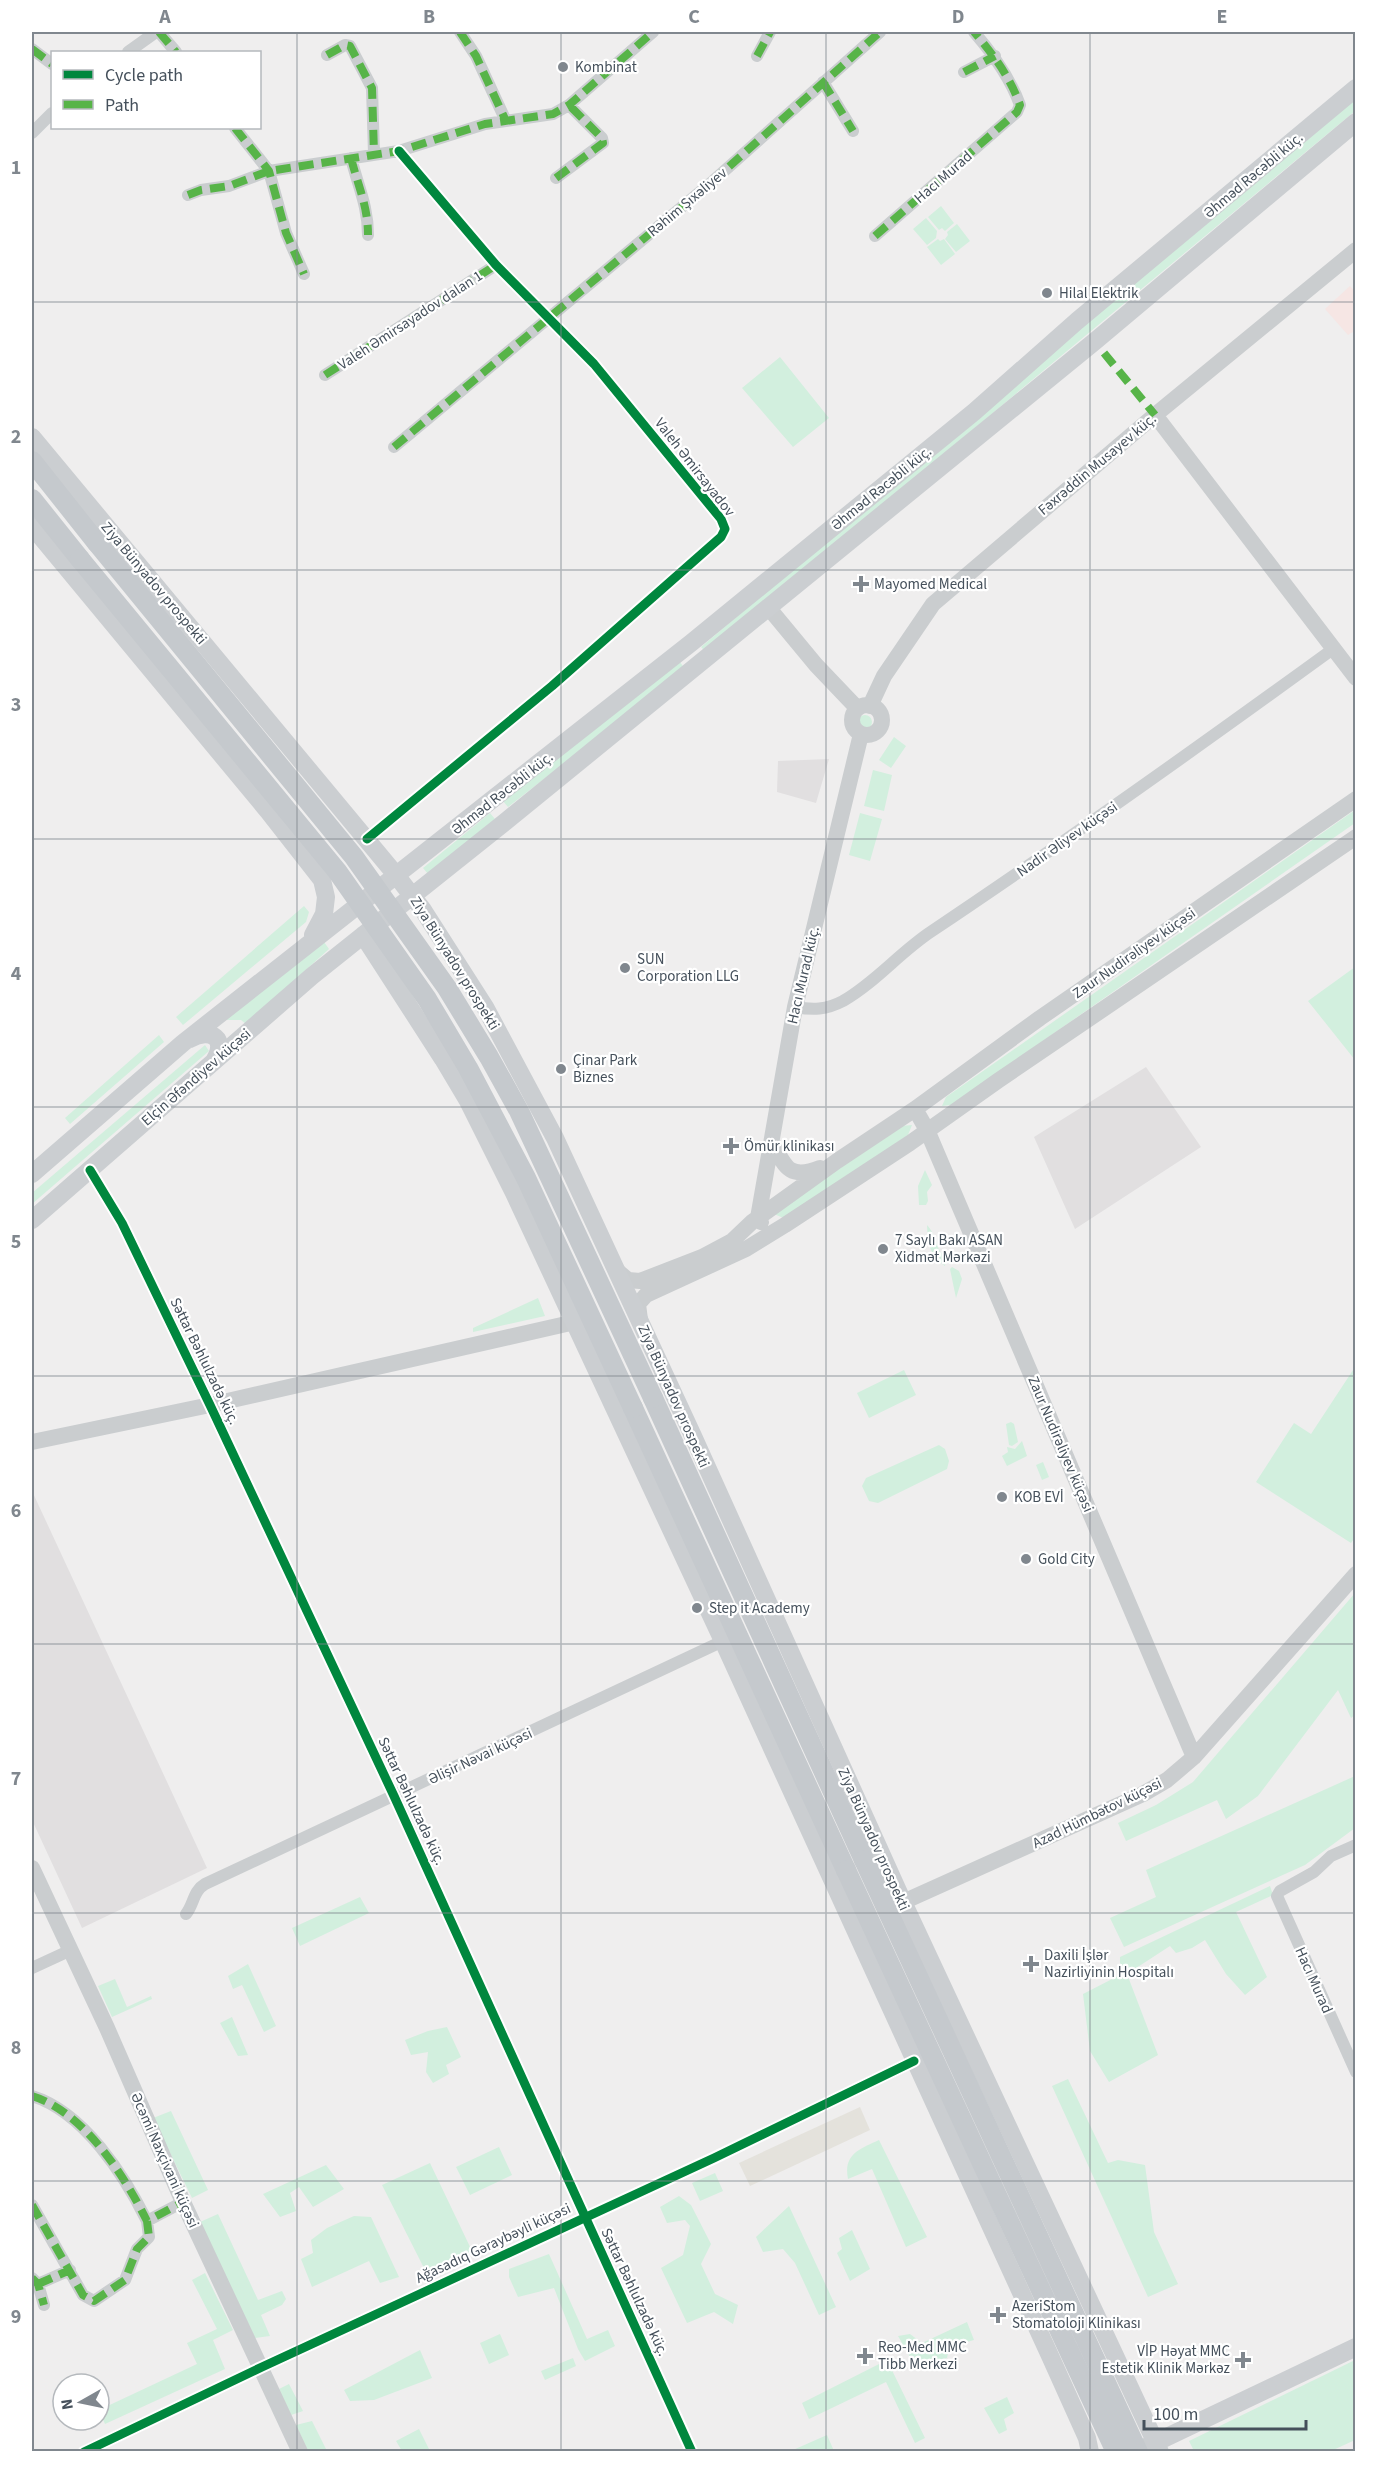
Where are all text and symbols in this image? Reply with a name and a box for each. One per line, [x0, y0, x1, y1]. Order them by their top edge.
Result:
text: A [158, 3, 171, 31]
text: B [423, 3, 435, 31]
text: C [688, 3, 700, 31]
text: D [952, 3, 964, 31]
text: E [1217, 3, 1227, 31]
legend [51, 51, 261, 129]
place label: Kombinat [575, 57, 637, 78]
marker: Kombinat [556, 60, 570, 74]
text: Cycle path [105, 63, 183, 88]
text: Path [105, 93, 139, 118]
street label: Əhməd Rəcəbli küç. [1199, 127, 1308, 223]
street label: Hacı Murad [910, 146, 977, 208]
text: 1 [11, 154, 21, 182]
street label: Rəhim Şıxəliyev [643, 163, 732, 242]
street label: Valeh Əmirsayadov dalan 1 [334, 266, 487, 375]
place label: Hilal Elektrik [1059, 283, 1139, 304]
marker: Hilal Elektrik [1040, 286, 1054, 300]
street label: Fəxrəddin Musayev küç. [1034, 409, 1161, 520]
street label: Valeh Əmirsayadov [649, 414, 740, 521]
text: 2 [11, 423, 21, 451]
street label: Əhməd Rəcəbli küç. [826, 441, 936, 536]
street label: Ziya Bünyadov prospekti [96, 517, 211, 649]
place label: Mayomed Medical [874, 574, 987, 595]
marker: Mayomed Medical [852, 575, 870, 593]
text: 3 [11, 691, 21, 719]
street label: Əhməd Rəcəbli küç. [447, 747, 558, 840]
street label: Nadir Əliyev küçəsi [1013, 797, 1122, 882]
street label: Ziya Bünyadov prospekti [405, 892, 504, 1034]
street label: Zaur Nudirəliyev küçəsi [1069, 903, 1200, 1004]
street label: Hacı Murad küç. [782, 924, 825, 1026]
place label: SUN Corporation LLG [637, 949, 739, 987]
text: 4 [11, 960, 22, 988]
marker: SUN Corporation LLG [618, 961, 632, 975]
street label: Elçin Əfəndiyev küçəsi [137, 1024, 256, 1131]
place label: Çinar Park Biznes [573, 1050, 638, 1088]
marker: Çinar Park Biznes [554, 1062, 568, 1076]
place label: Ömür klinikası [744, 1136, 834, 1157]
marker: Ömür klinikası [722, 1137, 740, 1155]
text: 5 [11, 1228, 21, 1256]
place label: 7 Saylı Bakı ASAN Xidmət Mərkəzi [895, 1230, 1003, 1268]
marker: 7 Saylı Bakı ASAN Xidmət Mərkəzi [876, 1242, 890, 1256]
street label: Səttar Bəhlulzadə küç. [165, 1294, 244, 1428]
street label: Ziya Bünyadov prospekti [633, 1321, 715, 1471]
street label: Zaur Nudirəliyev küçəsi [1022, 1373, 1099, 1515]
place label: KOB EVİ [1014, 1487, 1064, 1508]
marker: KOB EVİ [995, 1490, 1009, 1504]
text: 6 [11, 1497, 21, 1525]
place label: Gold City [1038, 1549, 1095, 1570]
marker: Gold City [1019, 1552, 1033, 1566]
place label: Step it Academy [709, 1598, 810, 1619]
marker: Step it Academy [690, 1601, 704, 1615]
street label: Əlişir Nəvai küçəsi [425, 1723, 536, 1790]
street label: Səttar Bəhlulzadə küç. [373, 1734, 450, 1869]
street label: Ziya Bünyadov prospekti [833, 1764, 915, 1914]
text: 7 [11, 1765, 21, 1793]
street label: Azad Hümbətov küçəsi [1029, 1773, 1165, 1854]
street label: Hacı Murad [1290, 1944, 1338, 2017]
place label: Daxili İşlər Nazirliyinin Hospitalı [1044, 1945, 1174, 1983]
marker: Daxili İşlər Nazirliyinin Hospitalı [1022, 1955, 1040, 1973]
text: 8 [11, 2034, 21, 2062]
street label: Əcəmi Naxçivani küçəsi [125, 2089, 204, 2231]
street label: Ağasadıq Gəraybəyli küçəsi [412, 2198, 574, 2289]
street label: Səttar Bəhlulzadə küç. [596, 2225, 673, 2360]
place label: AzeriStom Stomatoloji Klinikası [1012, 2296, 1141, 2334]
text: 9 [11, 2303, 21, 2331]
marker: AzeriStom Stomatoloji Klinikası [989, 2306, 1007, 2324]
place label: Reo-Med MMC Tibb Merkezi [878, 2337, 967, 2375]
place label: VİP Həyat MMC Estetik Klinik Mərkəz [1102, 2341, 1230, 2379]
marker: Reo-Med MMC Tibb Merkezi [856, 2347, 874, 2365]
marker: VİP Həyat MMC Estetik Klinik Mərkəz [1234, 2351, 1252, 2369]
north arrow [51, 2372, 111, 2432]
scale bar [1144, 2393, 1306, 2431]
text: N [55, 2397, 79, 2411]
text: 100 m [1153, 2402, 1198, 2427]

